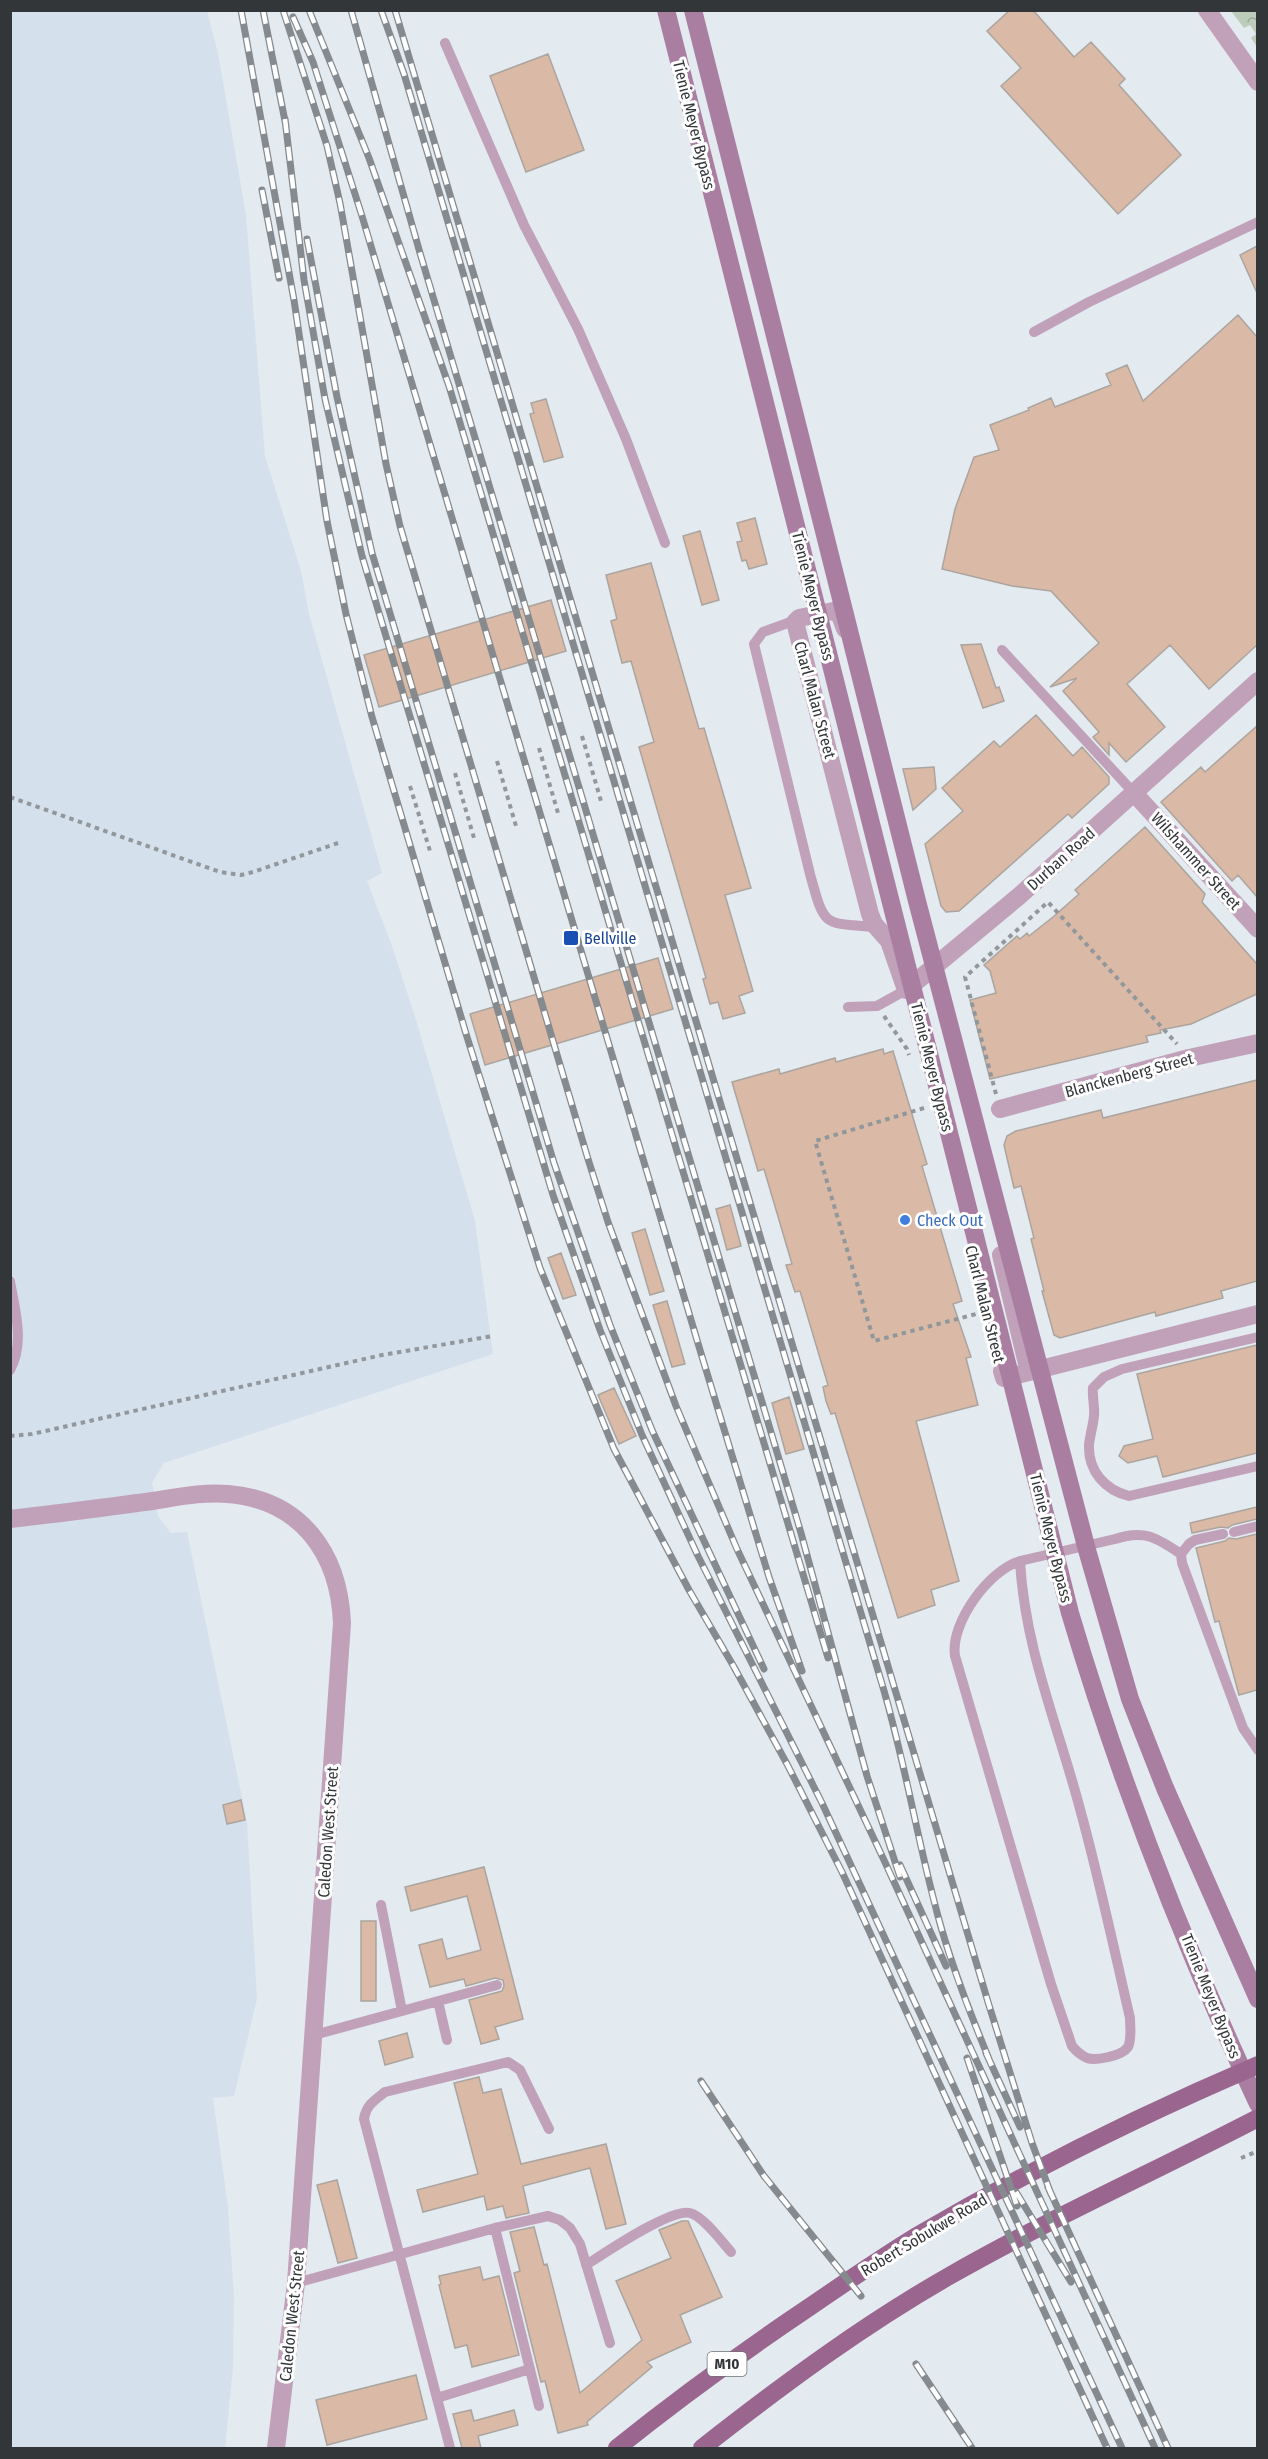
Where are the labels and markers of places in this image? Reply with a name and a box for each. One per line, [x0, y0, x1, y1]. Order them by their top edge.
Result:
marker: Bellville [562, 929, 580, 947]
place label: Bellville [584, 929, 636, 948]
place label: Check Out [917, 1211, 984, 1230]
marker: Check Out [898, 1213, 912, 1227]

